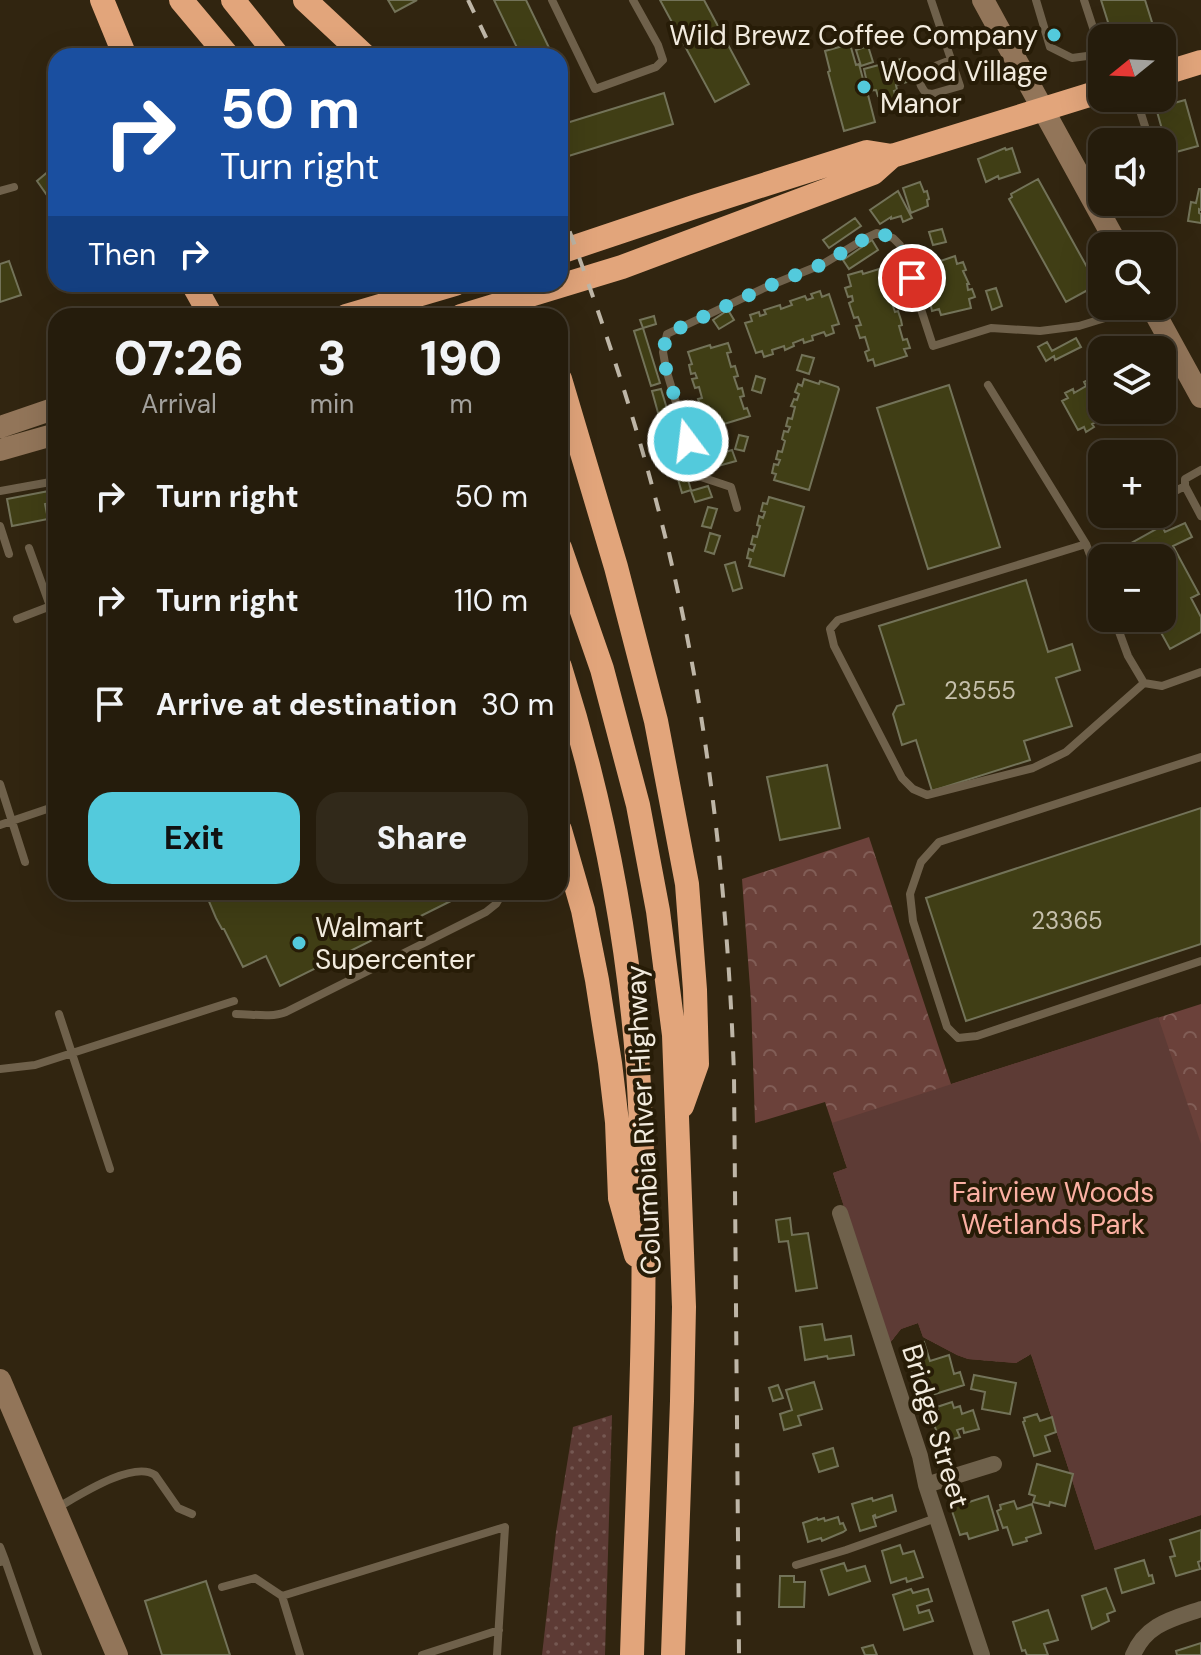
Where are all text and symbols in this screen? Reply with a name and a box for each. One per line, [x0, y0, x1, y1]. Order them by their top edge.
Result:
place label: Wild Brewz Coffee Company [669, 17, 1038, 54]
north arrow [1088, 24, 1176, 112]
map controls [1088, 24, 1176, 632]
marker: Wild Brewz Coffee Company [1045, 26, 1063, 44]
place label: Wood Village Manor [880, 53, 1048, 122]
text: 50 m [220, 72, 360, 145]
marker: Wood Village Manor [855, 78, 873, 96]
icon: right [88, 80, 192, 184]
button: sound [1088, 128, 1176, 216]
text: Turn right [220, 143, 379, 190]
icon: right [172, 232, 216, 276]
button: search [1088, 232, 1176, 320]
text: Then [88, 235, 156, 274]
pin [878, 244, 946, 312]
icon: arrive [890, 256, 934, 300]
text: 07:26 [114, 327, 244, 390]
text: 3 [318, 327, 347, 390]
text: 190 [420, 327, 502, 390]
button: layers [1088, 336, 1176, 424]
text: Arrival [141, 387, 217, 421]
text: min [310, 387, 354, 421]
text: m [449, 387, 473, 421]
position arrow [646, 399, 730, 483]
button: + [1088, 440, 1176, 528]
icon: right [88, 474, 132, 518]
text: Turn right [156, 477, 299, 516]
text: 50 m [454, 477, 528, 516]
button: − [1088, 544, 1176, 632]
icon: right [88, 578, 132, 622]
text: Turn right [156, 581, 299, 620]
text: 110 m [454, 581, 528, 620]
house number: 23555 [944, 675, 1016, 706]
icon: arrive [88, 682, 132, 726]
text: Arrive at destination [156, 685, 457, 724]
text: 30 m [481, 685, 554, 724]
button: Exit [88, 792, 300, 884]
button: Share [316, 792, 528, 884]
house number: 23365 [1031, 905, 1103, 936]
place label: Walmart Supercenter [315, 909, 475, 978]
marker: Walmart Supercenter [290, 934, 308, 952]
street label: Columbia River Highway [617, 964, 670, 1276]
park label: Fairview Woods Wetlands Park [952, 1174, 1154, 1243]
street label: Bridge Street [893, 1340, 978, 1513]

